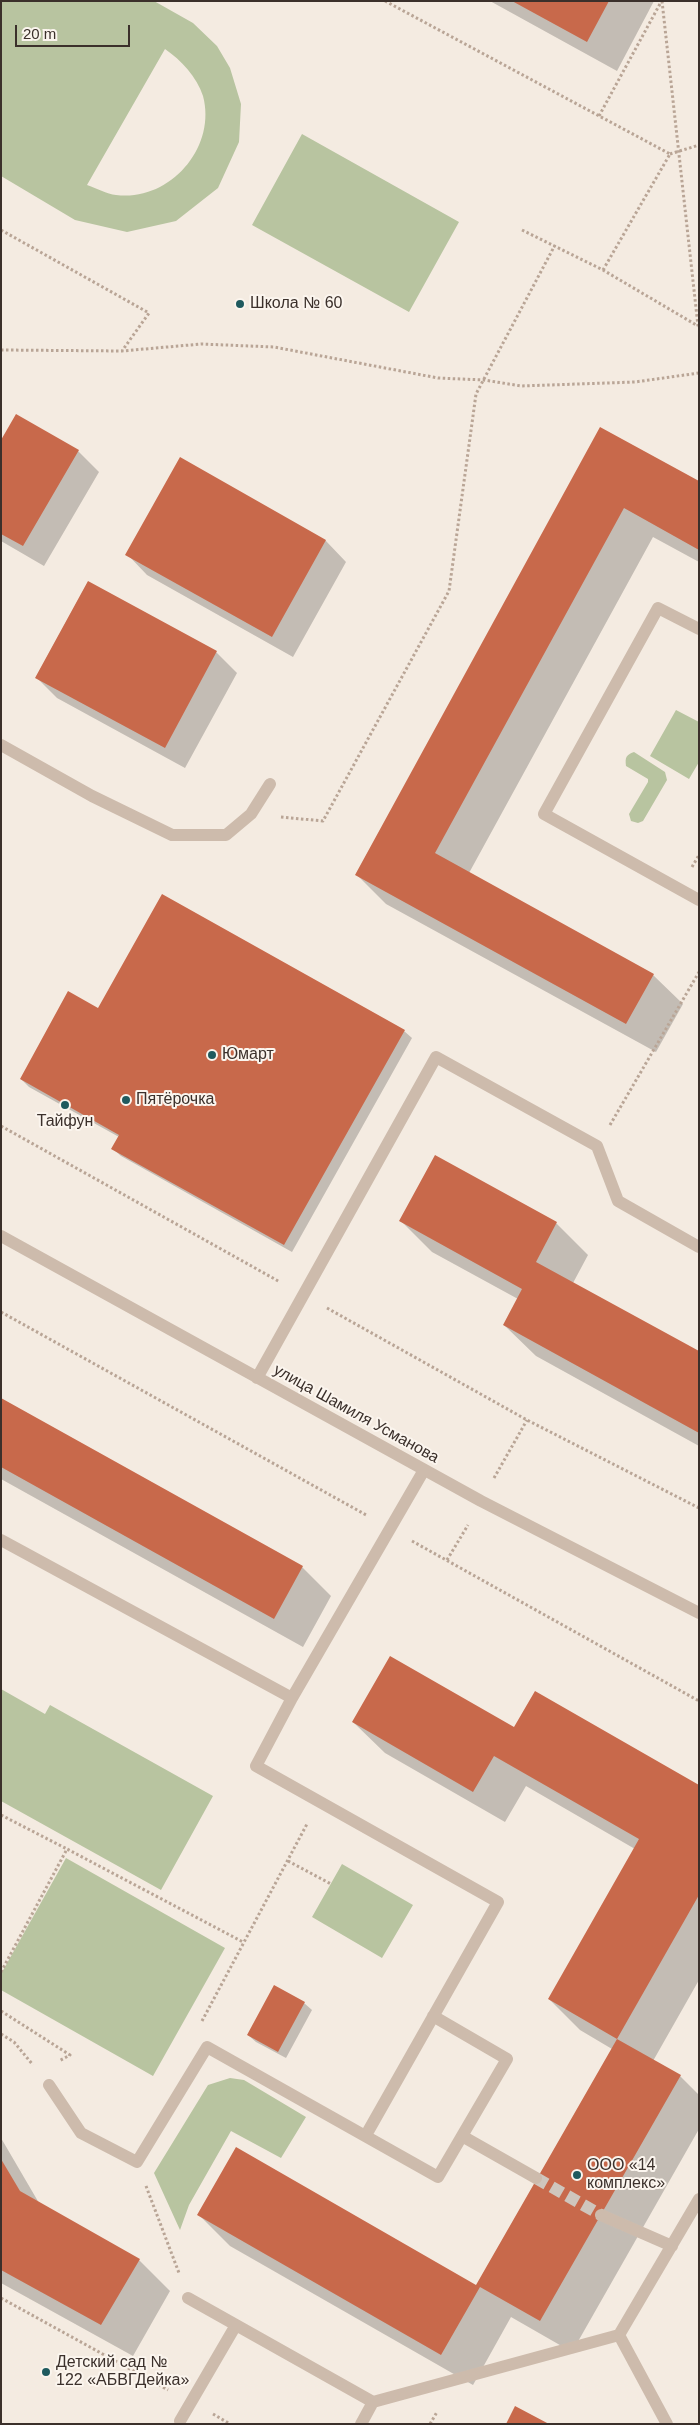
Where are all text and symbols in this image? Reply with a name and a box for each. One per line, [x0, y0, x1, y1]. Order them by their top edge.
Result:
scale bar [18, 15, 132, 47]
text: 20 m [23, 25, 56, 42]
place label: Школа № 60 [250, 294, 342, 314]
marker: Школа № 60 [234, 298, 246, 310]
place label: Юмарт [222, 1045, 274, 1065]
marker: Юмарт [206, 1049, 218, 1061]
place label: Пятёрочка [136, 1090, 214, 1110]
marker: Пятёрочка [120, 1094, 132, 1106]
marker: Тайфун [59, 1099, 71, 1111]
place label: Тайфун [37, 1112, 93, 1132]
street label: улица Шамиля Усманова [270, 1360, 442, 1468]
place label: ООО «14 комплекс» [587, 2156, 665, 2194]
marker: ООО «14 комплекс» [571, 2169, 583, 2181]
place label: Детский сад № 122 «АБВГДейка» [56, 2353, 189, 2391]
marker: Детский сад № 122 «АБВГДейка» [40, 2366, 52, 2378]

